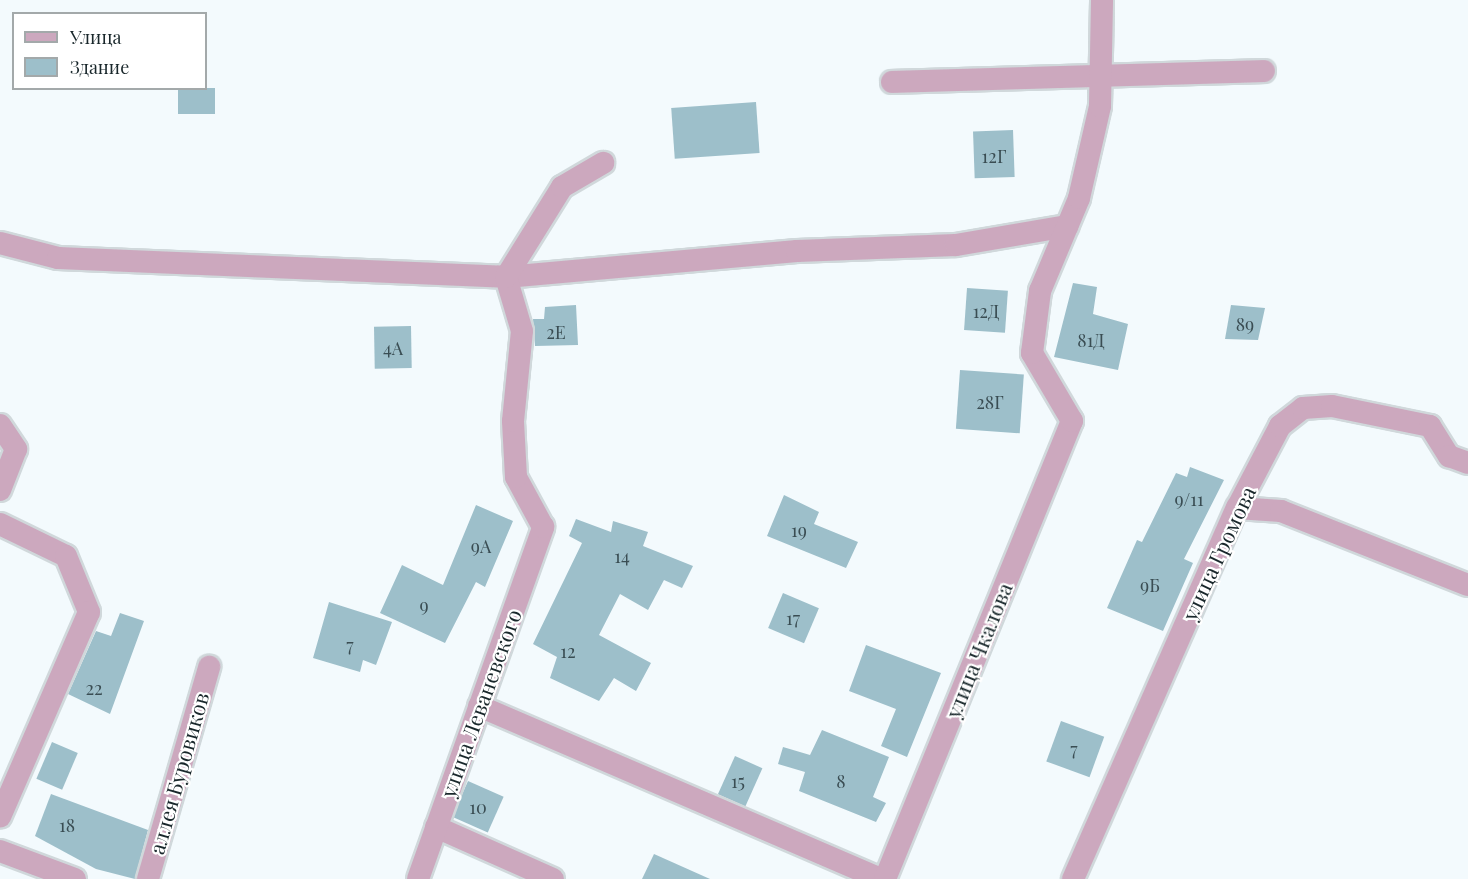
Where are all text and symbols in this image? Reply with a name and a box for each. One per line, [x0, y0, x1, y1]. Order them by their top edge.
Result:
legend [12, 12, 207, 90]
text: Улица [70, 25, 121, 49]
text: Здание [70, 55, 129, 79]
house number: 12Г [982, 145, 1006, 167]
house number: 12Д [973, 300, 999, 322]
house number: 89 [1236, 313, 1254, 335]
house number: 2Е [546, 321, 566, 343]
house number: 81Д [1077, 329, 1105, 351]
house number: 4А [383, 337, 403, 359]
house number: 28Г [976, 391, 1004, 413]
street label: улица Громова [1176, 482, 1260, 624]
house number: 9/11 [1174, 488, 1204, 510]
house number: 19 [791, 519, 807, 541]
house number: 9А [471, 535, 491, 557]
house number: 14 [614, 545, 630, 567]
house number: 9Б [1140, 574, 1160, 596]
street label: улица Чкалова [939, 579, 1017, 721]
house number: 9 [419, 594, 429, 616]
street label: улица Леваневского [434, 606, 526, 800]
house number: 17 [786, 607, 800, 629]
house number: 7 [346, 634, 354, 656]
house number: 12 [560, 640, 576, 662]
house number: 22 [85, 677, 103, 699]
street label: аллея Буровиков [143, 689, 213, 857]
house number: 7 [1070, 738, 1078, 760]
house number: 15 [731, 770, 745, 792]
house number: 8 [836, 770, 846, 792]
house number: 10 [469, 796, 487, 818]
house number: 18 [59, 814, 75, 836]

